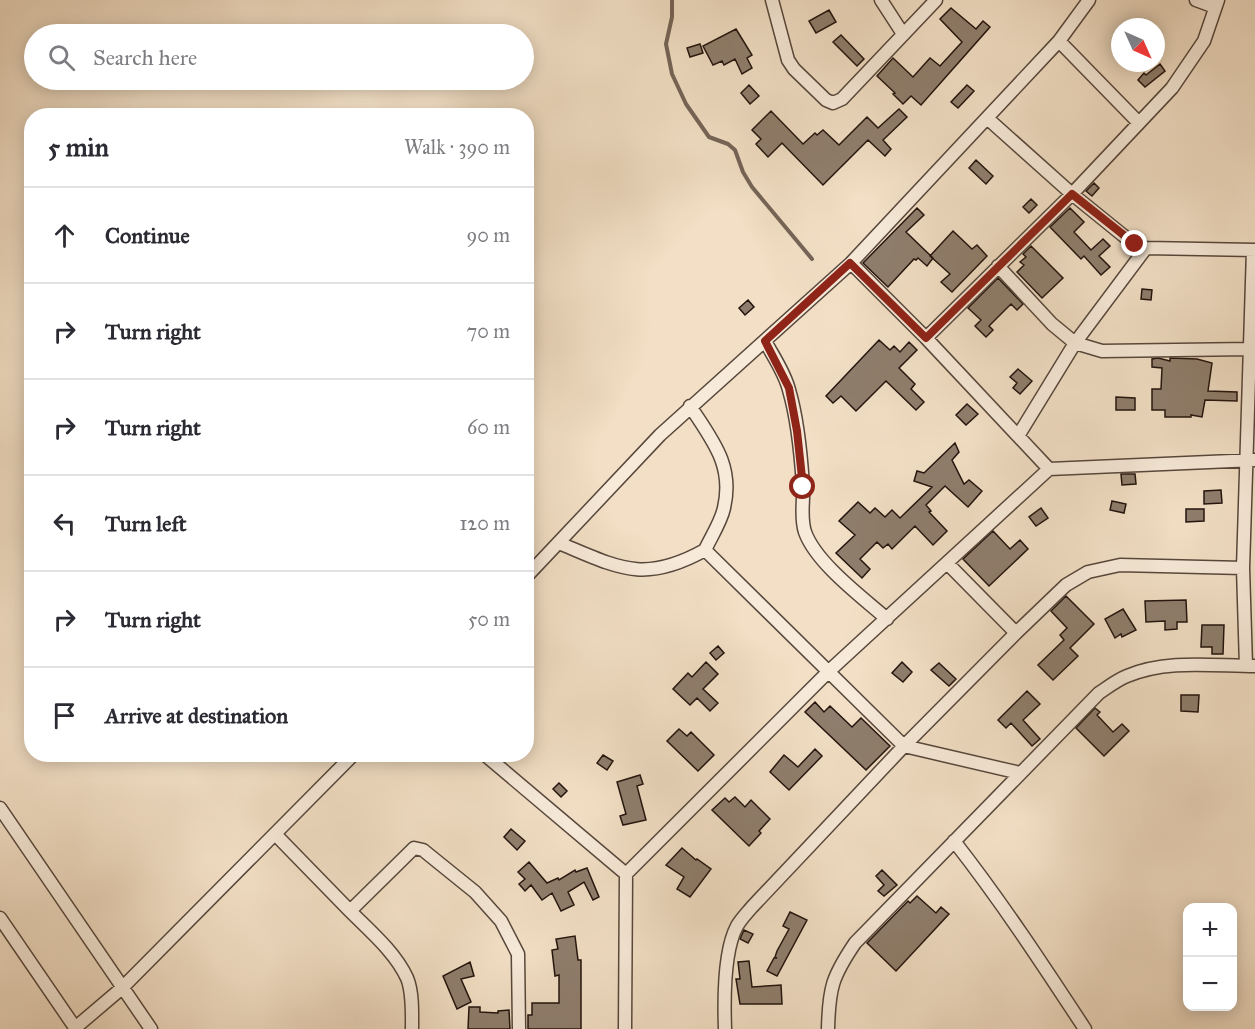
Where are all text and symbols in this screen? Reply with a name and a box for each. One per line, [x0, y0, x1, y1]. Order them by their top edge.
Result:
north arrow [1111, 18, 1165, 72]
search box [24, 24, 534, 90]
icon: search [45, 41, 78, 74]
text: Search here [93, 44, 197, 71]
text: 5 min [48, 131, 109, 163]
text: Walk · 390 m [404, 135, 510, 159]
icon: ahead [48, 219, 81, 252]
text: Continue [105, 222, 190, 249]
text: 90 m [467, 223, 510, 247]
route end [1121, 230, 1147, 256]
icon: right [48, 315, 81, 348]
text: Turn right [105, 318, 201, 345]
text: 70 m [467, 319, 510, 343]
icon: right [48, 411, 81, 444]
text: Turn right [105, 414, 201, 441]
text: 60 m [467, 415, 510, 439]
route start [789, 473, 815, 499]
icon: left [48, 507, 81, 540]
text: Turn left [105, 510, 187, 537]
text: 120 m [459, 511, 510, 535]
icon: right [48, 603, 81, 636]
text: Turn right [105, 606, 201, 633]
text: 50 m [468, 607, 510, 631]
icon: arrive [48, 699, 81, 732]
text: Arrive at destination [105, 702, 288, 729]
map controls [1183, 903, 1237, 1011]
button: + [1183, 903, 1237, 957]
button: − [1183, 957, 1237, 1011]

